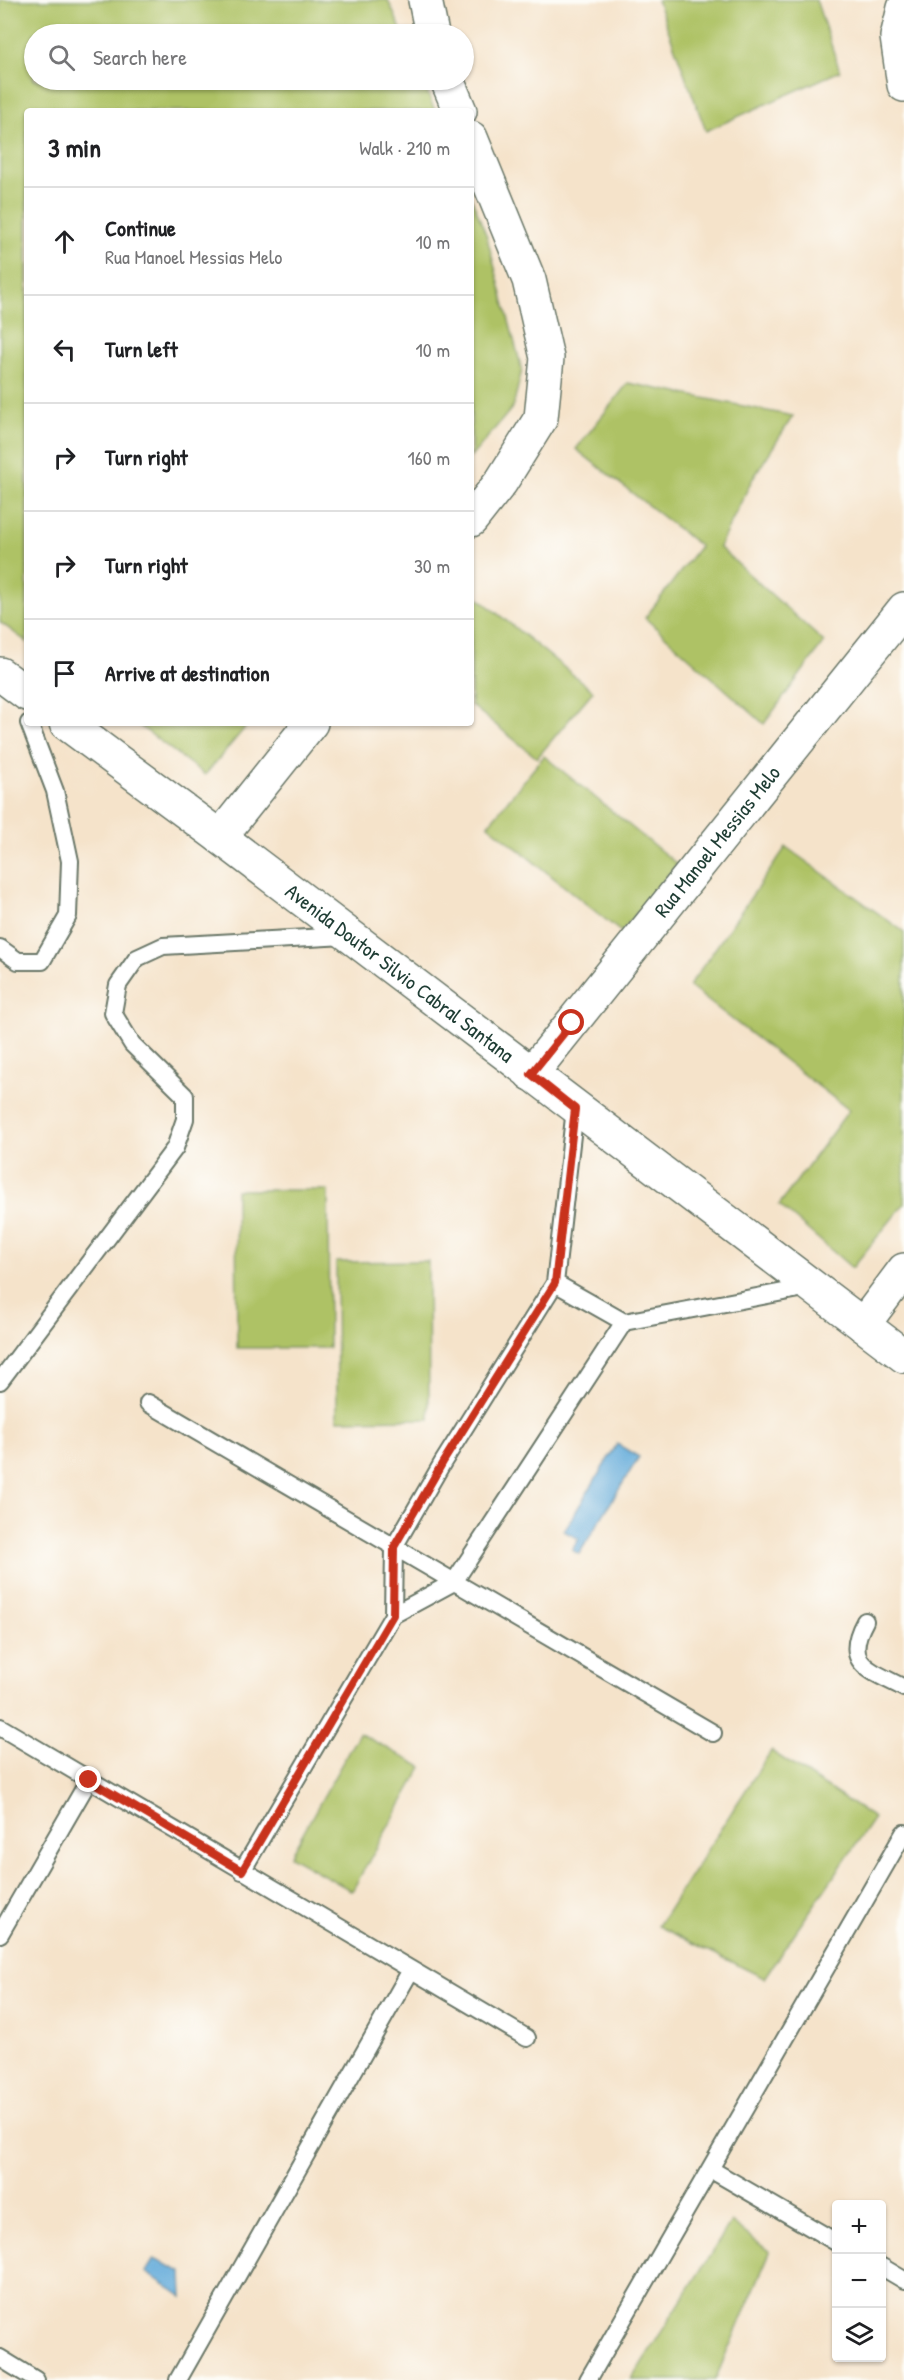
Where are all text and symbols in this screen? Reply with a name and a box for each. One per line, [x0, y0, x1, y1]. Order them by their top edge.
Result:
search box [24, 24, 474, 90]
icon: search [45, 41, 78, 74]
text: Search here [93, 42, 187, 72]
text: 3 min [48, 130, 101, 165]
text: Walk · 210 m [359, 134, 450, 161]
text: Continue [105, 213, 176, 243]
icon: ahead [48, 225, 81, 258]
text: 10 m [416, 228, 450, 255]
text: Rua Manoel Messias Melo [105, 243, 282, 270]
icon: left [48, 333, 81, 366]
text: Turn left [105, 334, 178, 364]
text: 10 m [416, 336, 450, 363]
icon: right [48, 441, 81, 474]
text: Turn right [105, 442, 188, 472]
text: 160 m [408, 444, 450, 471]
icon: right [48, 549, 81, 582]
text: Turn right [105, 550, 188, 580]
text: 30 m [414, 552, 450, 579]
icon: arrive [48, 657, 81, 690]
text: Arrive at destination [105, 658, 270, 688]
street label: Rua Manoel Messias Melo [647, 759, 787, 923]
street label: Avenida Doutor Silvio Cabral Santana [280, 877, 520, 1069]
route start [558, 1009, 584, 1035]
route end [75, 1766, 101, 1792]
map controls [832, 2200, 886, 2362]
button: + [832, 2200, 886, 2254]
button: − [832, 2254, 886, 2308]
button: layers [832, 2308, 886, 2362]

